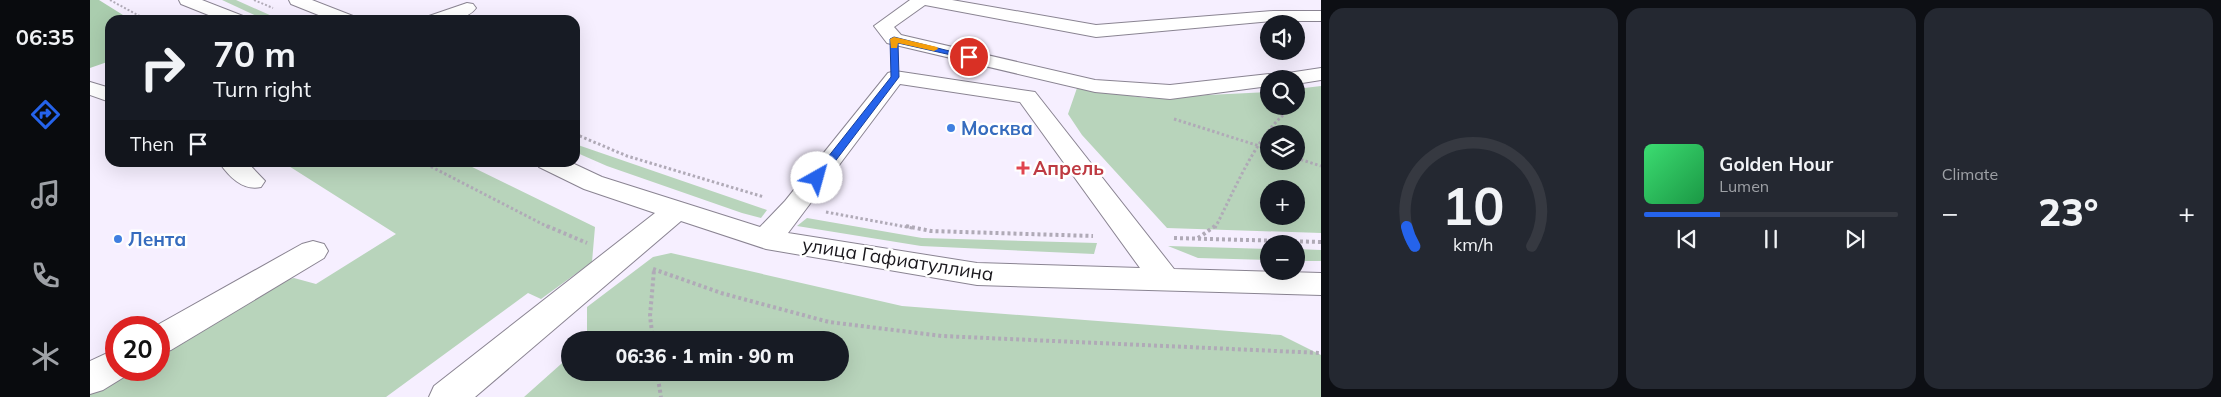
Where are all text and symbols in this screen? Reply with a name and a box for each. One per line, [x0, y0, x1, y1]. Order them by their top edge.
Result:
map controls [1260, 15, 1305, 280]
button: sound [1260, 15, 1305, 60]
text: 06:35 [16, 23, 74, 51]
text: 70 m [213, 32, 296, 76]
icon: right [130, 35, 195, 100]
pin [948, 36, 990, 78]
icon: arrive [955, 43, 983, 71]
button: search [1260, 70, 1305, 115]
text: Turn right [213, 75, 311, 103]
icon: directions [28, 97, 63, 132]
place label: Москва [961, 116, 1033, 140]
marker: Москва [945, 122, 957, 134]
button: layers [1260, 125, 1305, 170]
icon: arrive [184, 130, 212, 158]
text: Then [130, 132, 174, 156]
position arrow [790, 151, 842, 203]
text: Golden Hour [1719, 152, 1833, 176]
place label: Апрель [1033, 156, 1104, 180]
marker: Апрель [1017, 162, 1029, 174]
text: Climate [1942, 164, 1998, 184]
text: 10 [1442, 173, 1505, 238]
text: Lumen [1719, 176, 1769, 196]
icon: music [28, 177, 63, 212]
button: + [1260, 180, 1305, 225]
text: 23° [2038, 188, 2098, 236]
text: − [1942, 195, 1958, 230]
text: + [2178, 195, 2195, 230]
icon: previous [1673, 225, 1701, 253]
icon: pause [1757, 225, 1785, 253]
icon: next [1841, 225, 1869, 253]
place label: Лента [128, 227, 186, 251]
street label: улица Гафиатуллина [801, 232, 995, 286]
marker: Лента [112, 233, 124, 245]
text: km/h [1453, 233, 1494, 255]
button: − [1260, 235, 1305, 280]
icon: phone [28, 258, 63, 293]
speed limit sign: 20 [105, 316, 170, 381]
icon: climate [28, 339, 63, 374]
text: 06:36 · 1 min · 90 m [616, 344, 794, 368]

